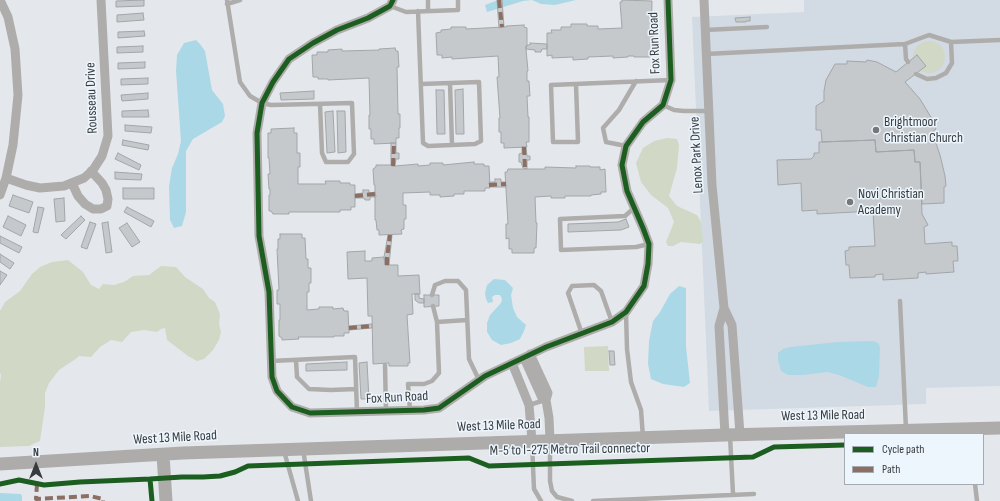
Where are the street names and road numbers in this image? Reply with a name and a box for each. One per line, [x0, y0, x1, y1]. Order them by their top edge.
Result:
street label: Fox Run Road [646, 12, 664, 74]
street label: Rousseau Drive [82, 62, 102, 134]
street label: Lenox Park Drive [687, 116, 707, 194]
street label: Fox Run Road [366, 388, 428, 408]
street label: West 13 Mile Road [781, 407, 865, 425]
street label: West 13 Mile Road [457, 416, 541, 436]
street label: West 13 Mile Road [133, 427, 217, 449]
street label: M-5 to I-275 Metro Trail connector [490, 440, 650, 460]

